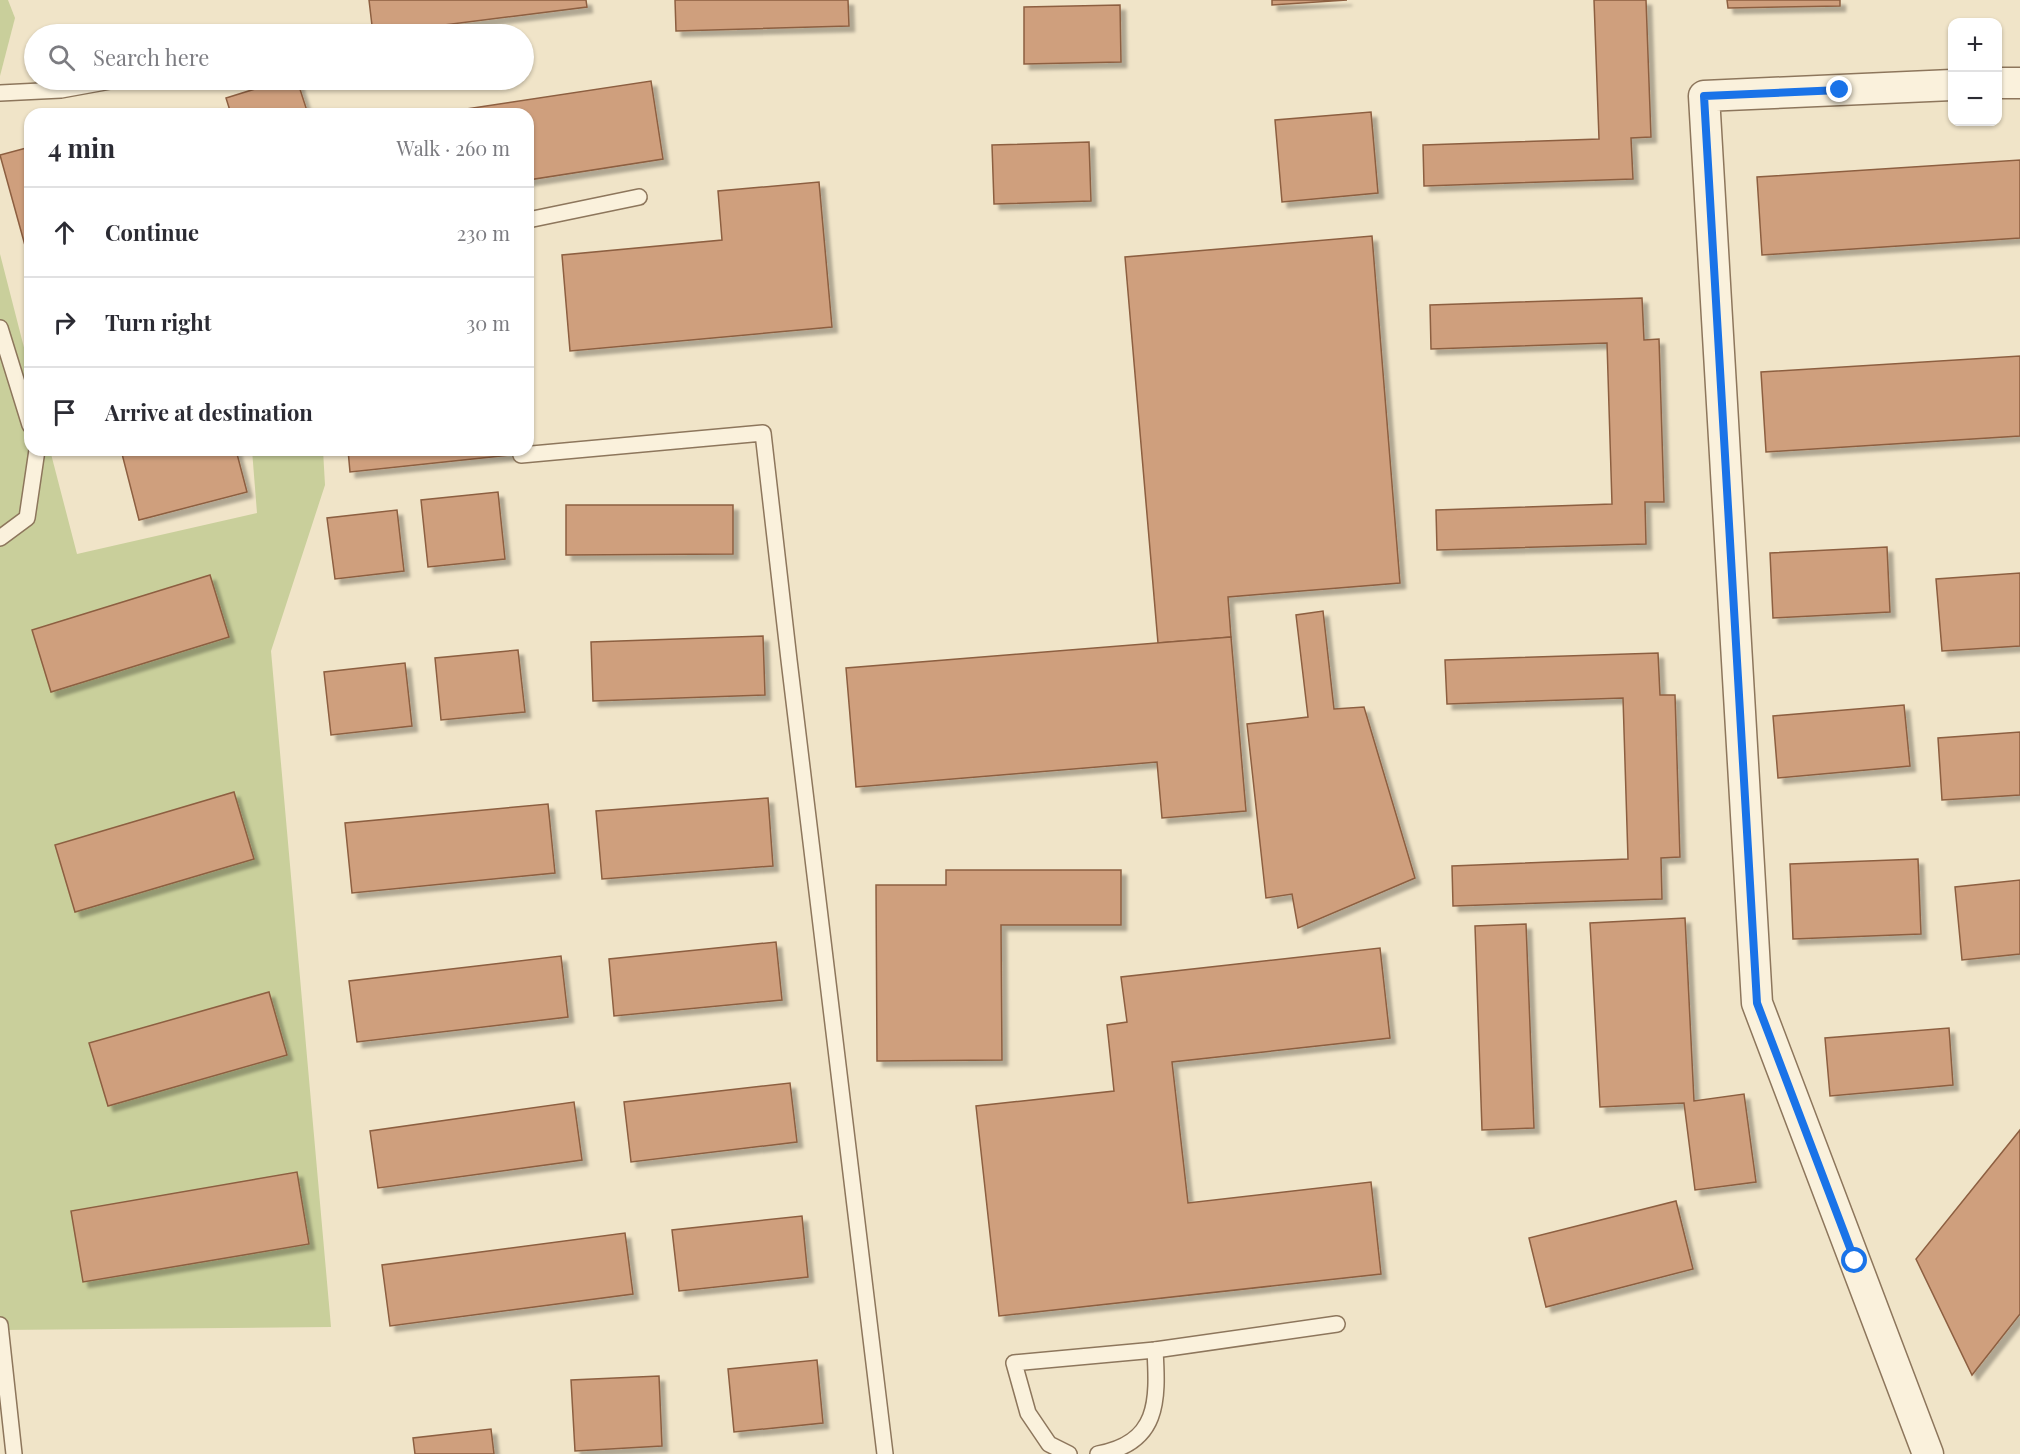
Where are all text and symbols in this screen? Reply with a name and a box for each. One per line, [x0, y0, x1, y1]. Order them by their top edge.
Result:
map controls [1948, 18, 2002, 126]
button: + [1948, 18, 2002, 72]
search box [24, 24, 534, 90]
icon: search [45, 41, 78, 74]
text: Search here [93, 42, 209, 72]
button: − [1948, 72, 2002, 126]
route end [1826, 76, 1852, 102]
text: 4 min [48, 130, 115, 165]
text: Walk · 260 m [397, 134, 510, 161]
icon: ahead [48, 216, 81, 249]
text: Continue [105, 217, 199, 247]
text: 230 m [457, 219, 510, 246]
icon: right [48, 306, 81, 339]
text: Turn right [105, 307, 211, 337]
text: 30 m [466, 309, 510, 336]
icon: arrive [48, 396, 81, 429]
text: Arrive at destination [105, 397, 313, 427]
route start [1841, 1247, 1867, 1273]

